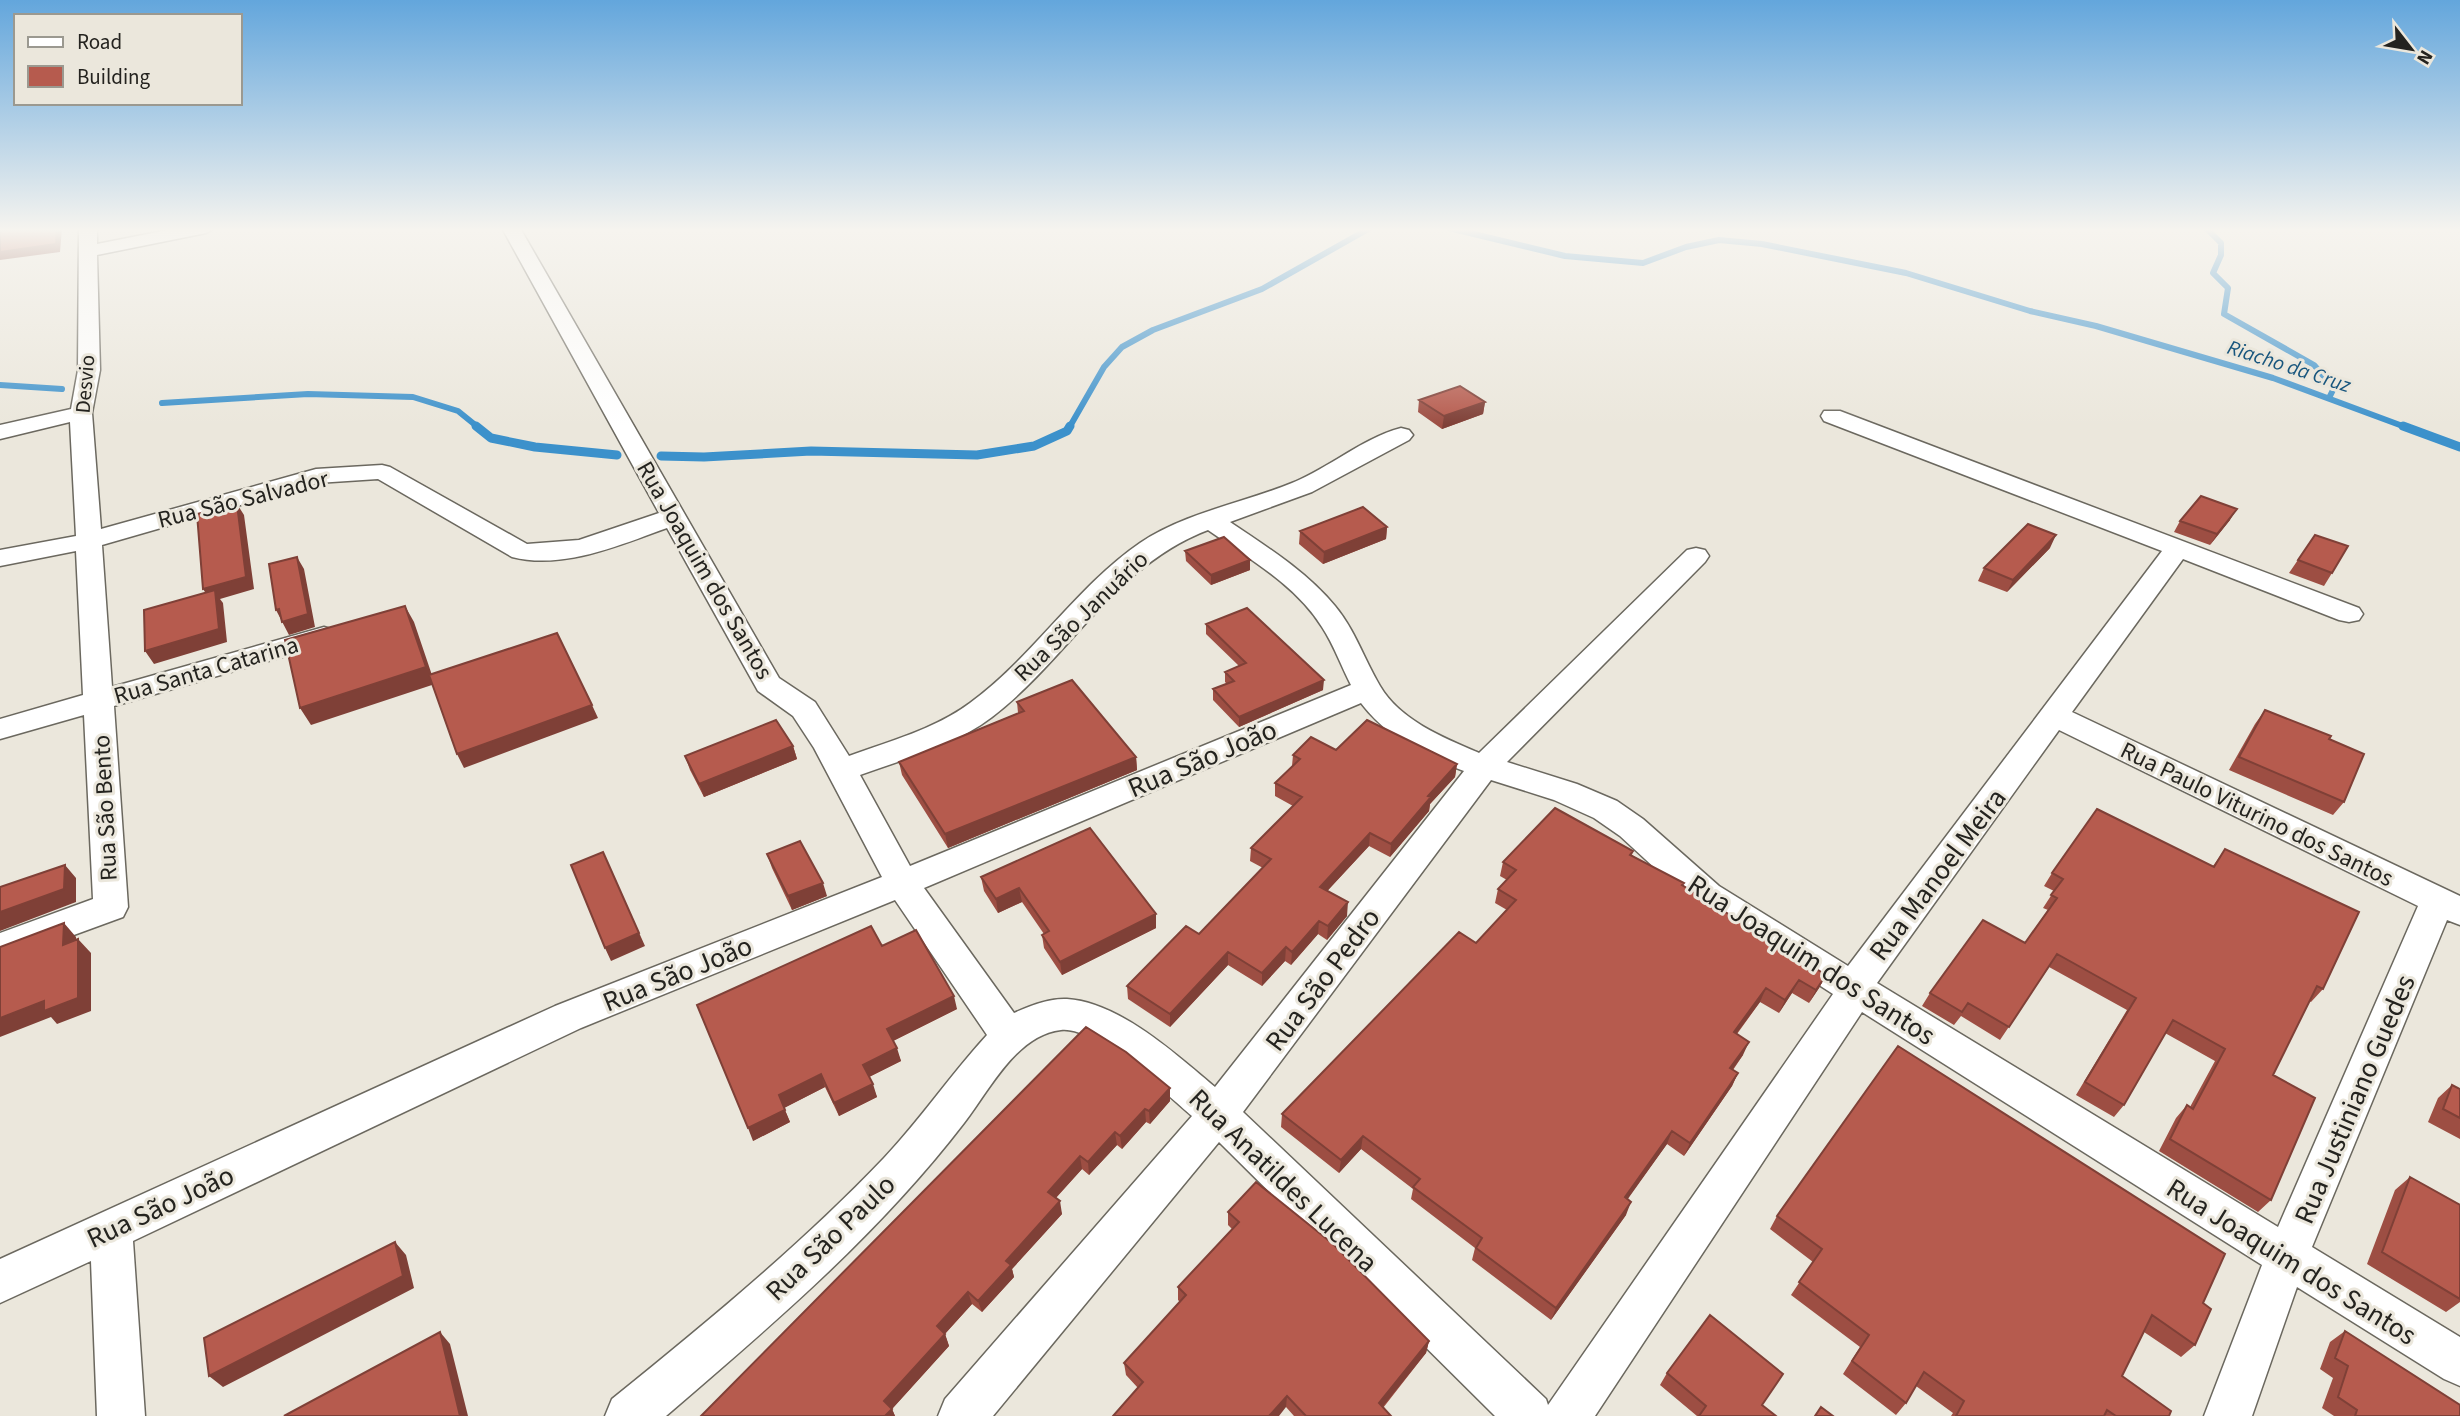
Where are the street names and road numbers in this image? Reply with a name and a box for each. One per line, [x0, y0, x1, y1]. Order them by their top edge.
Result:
street label: Desvio [68, 354, 102, 414]
street label: Rua Joaquim dos Santos [628, 455, 781, 686]
street label: Rua São Salvador [154, 461, 333, 538]
street label: Rua São Januário [1006, 543, 1157, 690]
street label: Rua Santa Catarina [110, 627, 303, 714]
street label: Rua São João [1122, 710, 1283, 808]
street label: Rua Paulo Viturino dos Santos [2114, 733, 2399, 896]
street label: Rua São Bento [84, 734, 127, 882]
street label: Rua Manoel Meira [1860, 780, 2016, 969]
street label: Rua Joaquim dos Santos [1680, 865, 1943, 1055]
street label: Rua São Pedro [1256, 900, 1390, 1060]
street label: Rua São João [597, 926, 758, 1022]
street label: Rua Justiniano Guedes [2284, 969, 2425, 1230]
street label: Rua Anatildes Lucena [1180, 1080, 1387, 1282]
street label: Rua São João [80, 1155, 241, 1258]
street label: Rua São Paulo [757, 1165, 905, 1310]
street label: Rua Joaquim dos Santos [2159, 1169, 2424, 1355]

